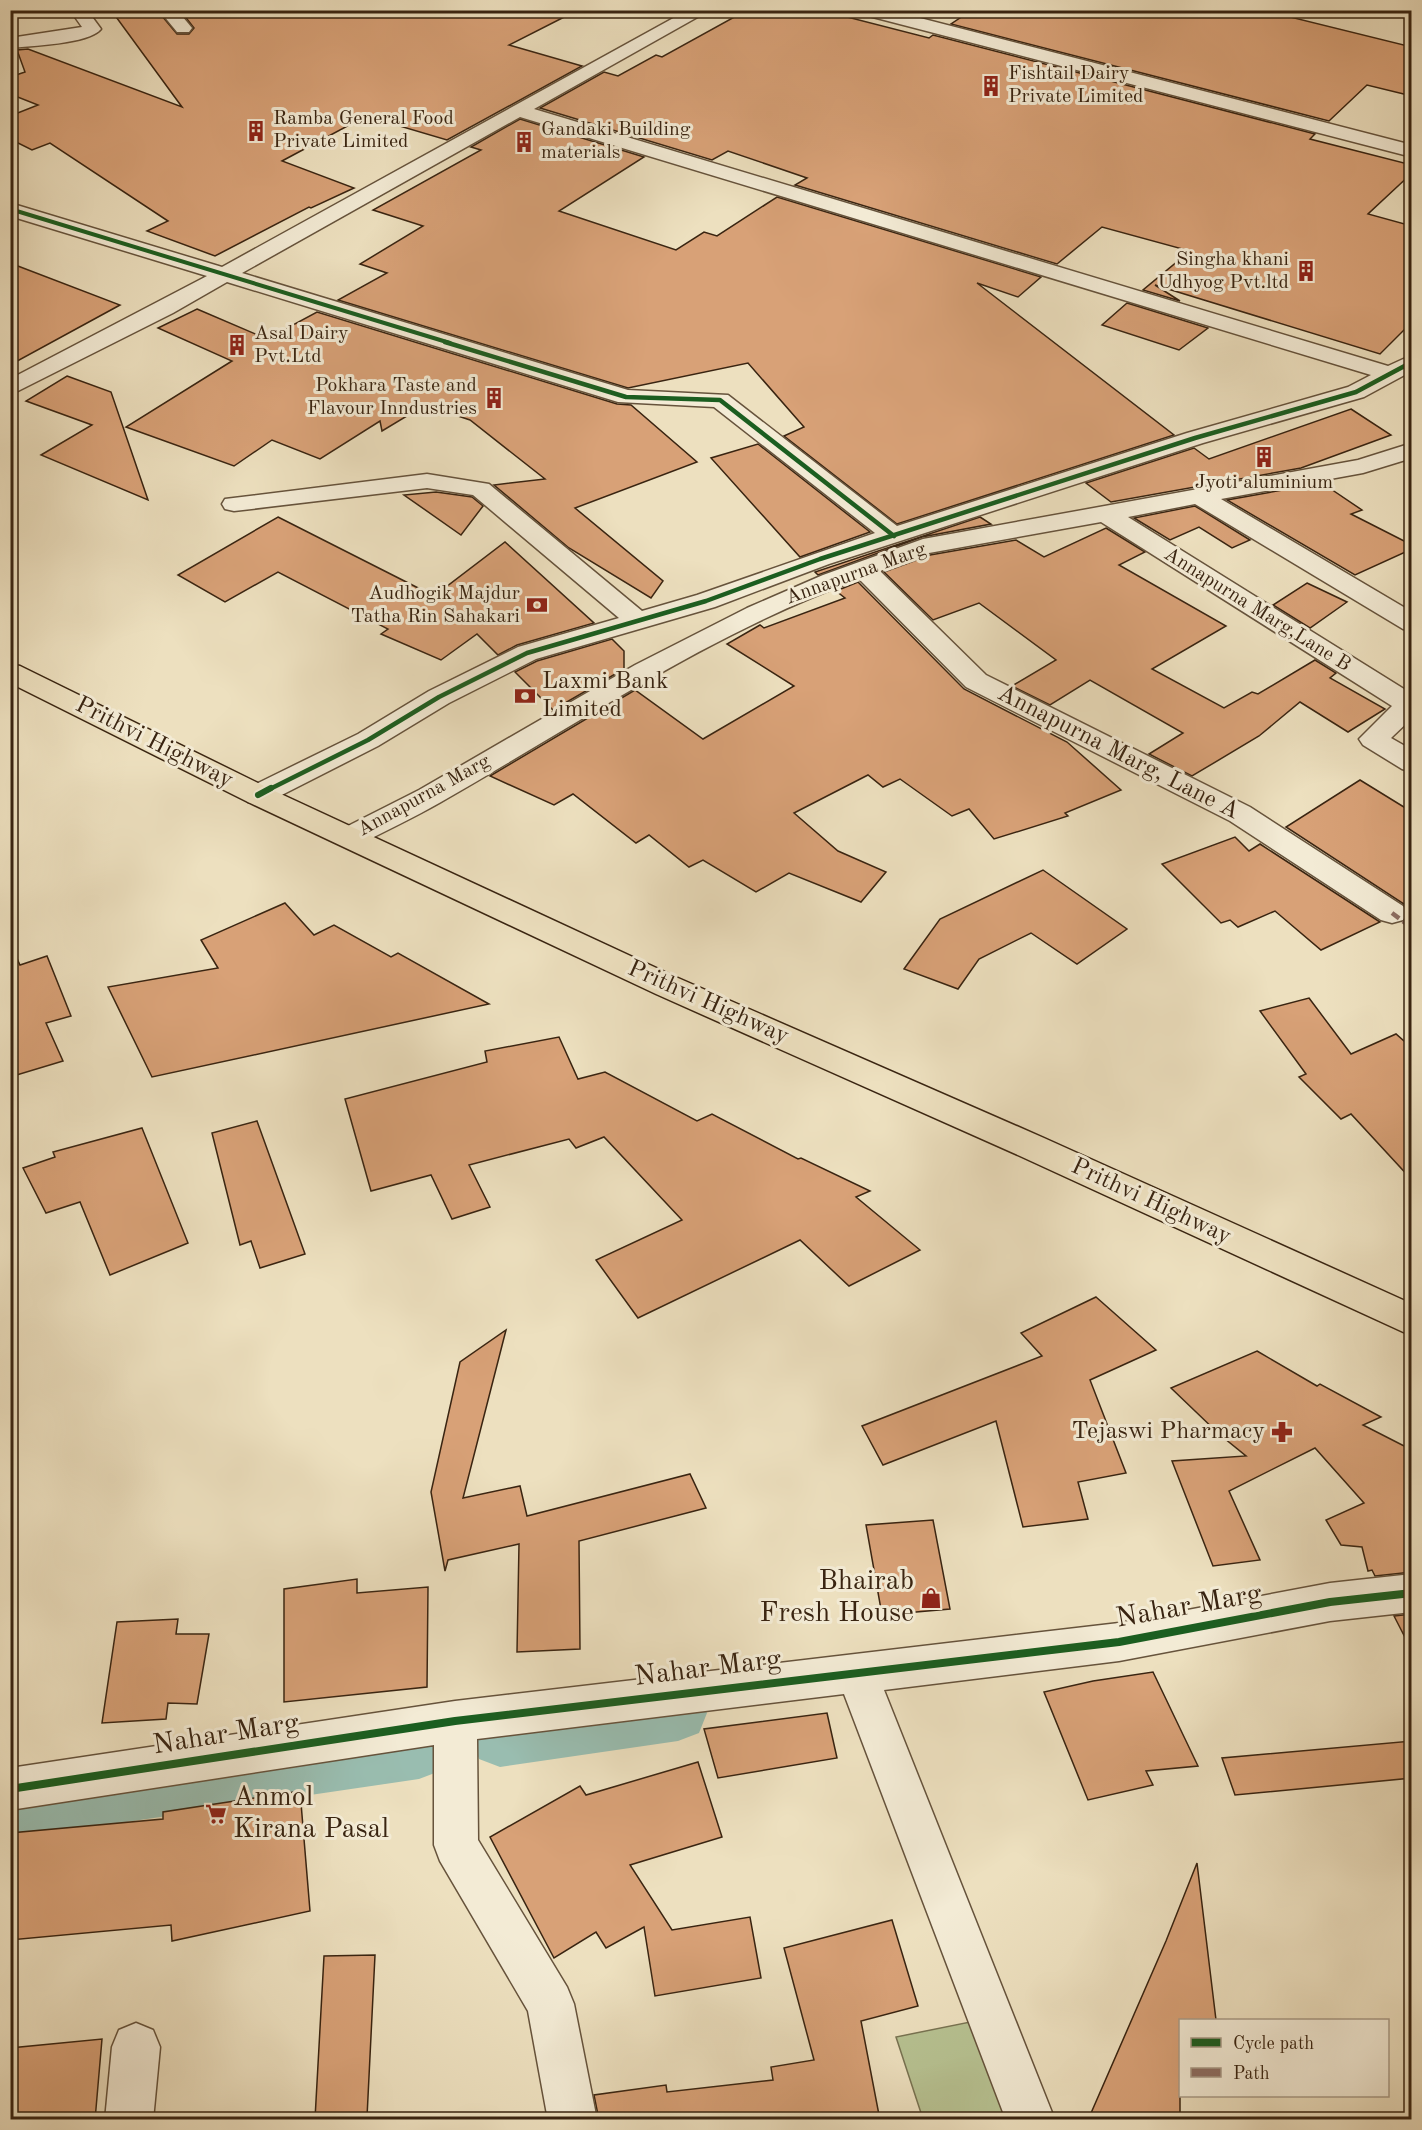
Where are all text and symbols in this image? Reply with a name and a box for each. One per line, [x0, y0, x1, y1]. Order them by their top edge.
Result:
place label: Fishtail Dairy Private Limited [1008, 64, 1144, 107]
building icon: Fishtail Dairy Private Limited [979, 74, 1003, 98]
place label: Ramba General Food Private Limited [273, 109, 454, 152]
building icon: Ramba General Food Private Limited [244, 119, 268, 143]
place label: Gandaki Building materials [541, 120, 691, 163]
building icon: Gandaki Building materials [512, 130, 536, 154]
place label: Singha khani Udhyog Pvt.ltd [1157, 250, 1289, 293]
building icon: Singha khani Udhyog Pvt.ltd [1294, 259, 1318, 283]
place label: Asal Dairy Pvt.Ltd [254, 324, 349, 367]
building icon: Asal Dairy Pvt.Ltd [225, 333, 249, 357]
place label: Pokhara Taste and Flavour Inndustries [307, 376, 477, 419]
building icon: Pokhara Taste and Flavour Inndustries [482, 386, 506, 410]
building icon: Jyoti aluminium [1252, 445, 1276, 469]
place label: Jyoti aluminium [1195, 473, 1333, 493]
street label: Annapurna Marg [783, 539, 929, 609]
street label: Annapurna Marg,Lane B [1160, 544, 1354, 676]
place label: Audhogik Majdur Tatha Rin Sahakari [350, 584, 520, 627]
bank icon: Audhogik Majdur Tatha Rin Sahakari [525, 593, 549, 617]
place label: Laxmi Bank Limited [542, 670, 669, 722]
street label: Annapurna Marg, Lane A [993, 681, 1243, 825]
bank icon: Laxmi Bank Limited [513, 684, 537, 708]
street label: Prithvi Highway [71, 693, 237, 793]
street label: Annapurna Marg [354, 751, 494, 841]
street label: Prithvi Highway [624, 957, 792, 1049]
street label: Prithvi Highway [1067, 1154, 1235, 1250]
place label: Tejaswi Pharmacy [1072, 1420, 1265, 1444]
pharmacy icon: Tejaswi Pharmacy [1270, 1420, 1294, 1444]
place label: Bhairab Fresh House [760, 1568, 914, 1628]
street label: Nahar Marg [1114, 1580, 1264, 1634]
shop icon: Bhairab Fresh House [919, 1586, 943, 1610]
street label: Nahar Marg [633, 1646, 783, 1692]
street label: Nahar Marg [151, 1710, 301, 1760]
place label: Anmol Kirana Pasal [233, 1784, 389, 1844]
supermarket icon: Anmol Kirana Pasal [204, 1802, 228, 1826]
legend [1179, 2019, 1389, 2097]
text: Cycle path [1233, 2035, 1314, 2053]
text: Path [1233, 2065, 1270, 2083]

